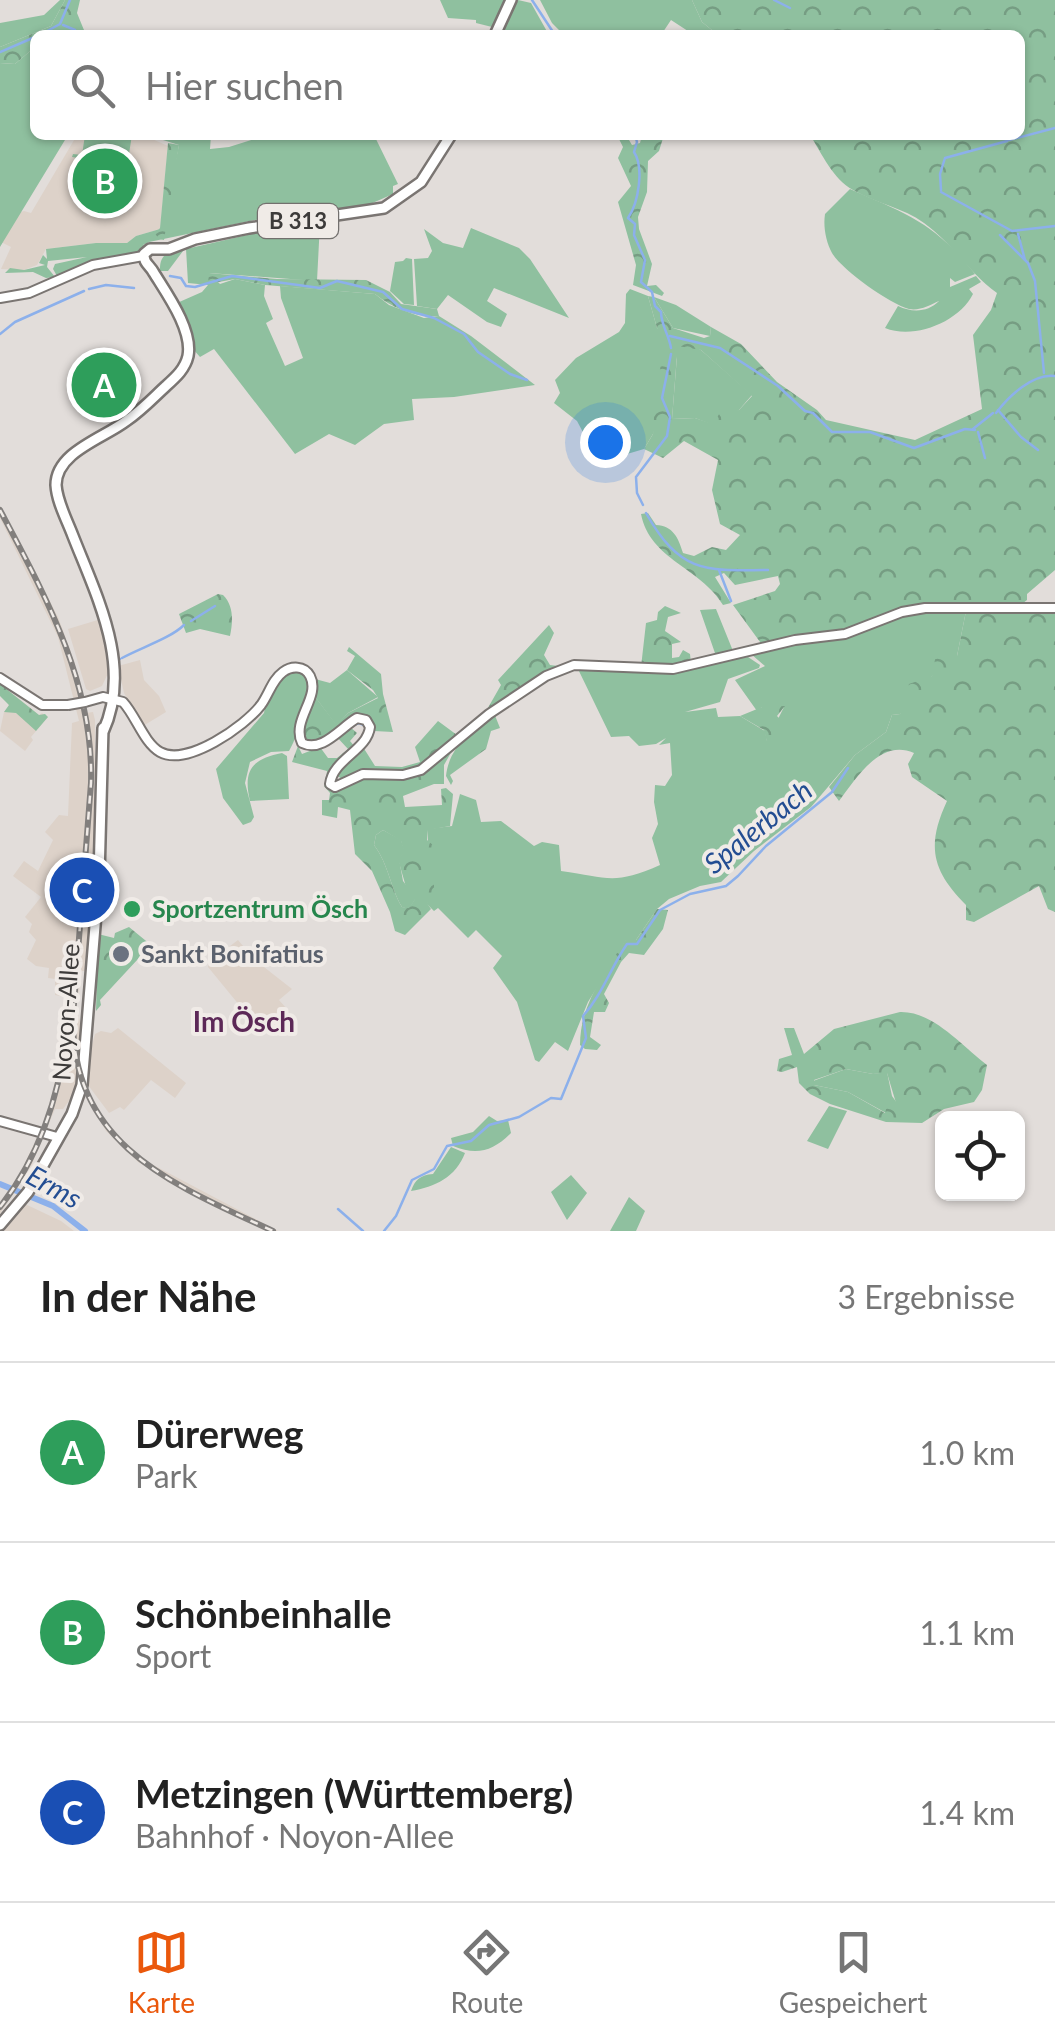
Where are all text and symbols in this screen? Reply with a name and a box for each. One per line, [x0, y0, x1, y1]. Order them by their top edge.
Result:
search box [30, 30, 1025, 140]
icon: search [65, 58, 120, 113]
text: Hier suchen [145, 62, 344, 108]
pin: B [72, 144, 138, 218]
road number: B 313 [258, 204, 338, 238]
pin: A [72, 348, 136, 422]
your location [580, 417, 631, 468]
water label: Spalerbach [697, 772, 818, 880]
pin: C [49, 852, 114, 928]
place label: Sportzentrum Ösch [152, 893, 368, 923]
marker: Sportzentrum Ösch [121, 898, 143, 920]
place label: Sankt Bonifatius [141, 938, 324, 968]
street label: Noyon-Allee [45, 942, 85, 1082]
marker: Sankt Bonifatius [110, 943, 132, 965]
district label: Im Ösch [193, 1004, 295, 1038]
map controls [935, 1111, 1025, 1201]
button: locate [935, 1111, 1025, 1201]
water label: Erms [21, 1157, 88, 1215]
text: In der Nähe [40, 1271, 257, 1321]
text: 3 Ergebnisse [838, 1277, 1015, 1316]
text: Dürerweg [135, 1410, 304, 1456]
text: A [61, 1433, 84, 1472]
text: 1.0 km [920, 1433, 1015, 1472]
text: Park [135, 1456, 198, 1495]
text: Schönbeinhalle [135, 1590, 392, 1636]
text: B [62, 1613, 83, 1652]
text: 1.1 km [920, 1613, 1015, 1652]
text: Sport [135, 1636, 211, 1675]
text: Metzingen (Württemberg) [135, 1770, 573, 1816]
text: C [62, 1793, 83, 1832]
text: 1.4 km [920, 1793, 1015, 1832]
text: Bahnhof · Noyon-Allee [135, 1816, 454, 1855]
tab: Karte [128, 1925, 195, 2019]
tab: Route [451, 1925, 523, 2019]
tab: Gespeichert [779, 1925, 927, 2019]

